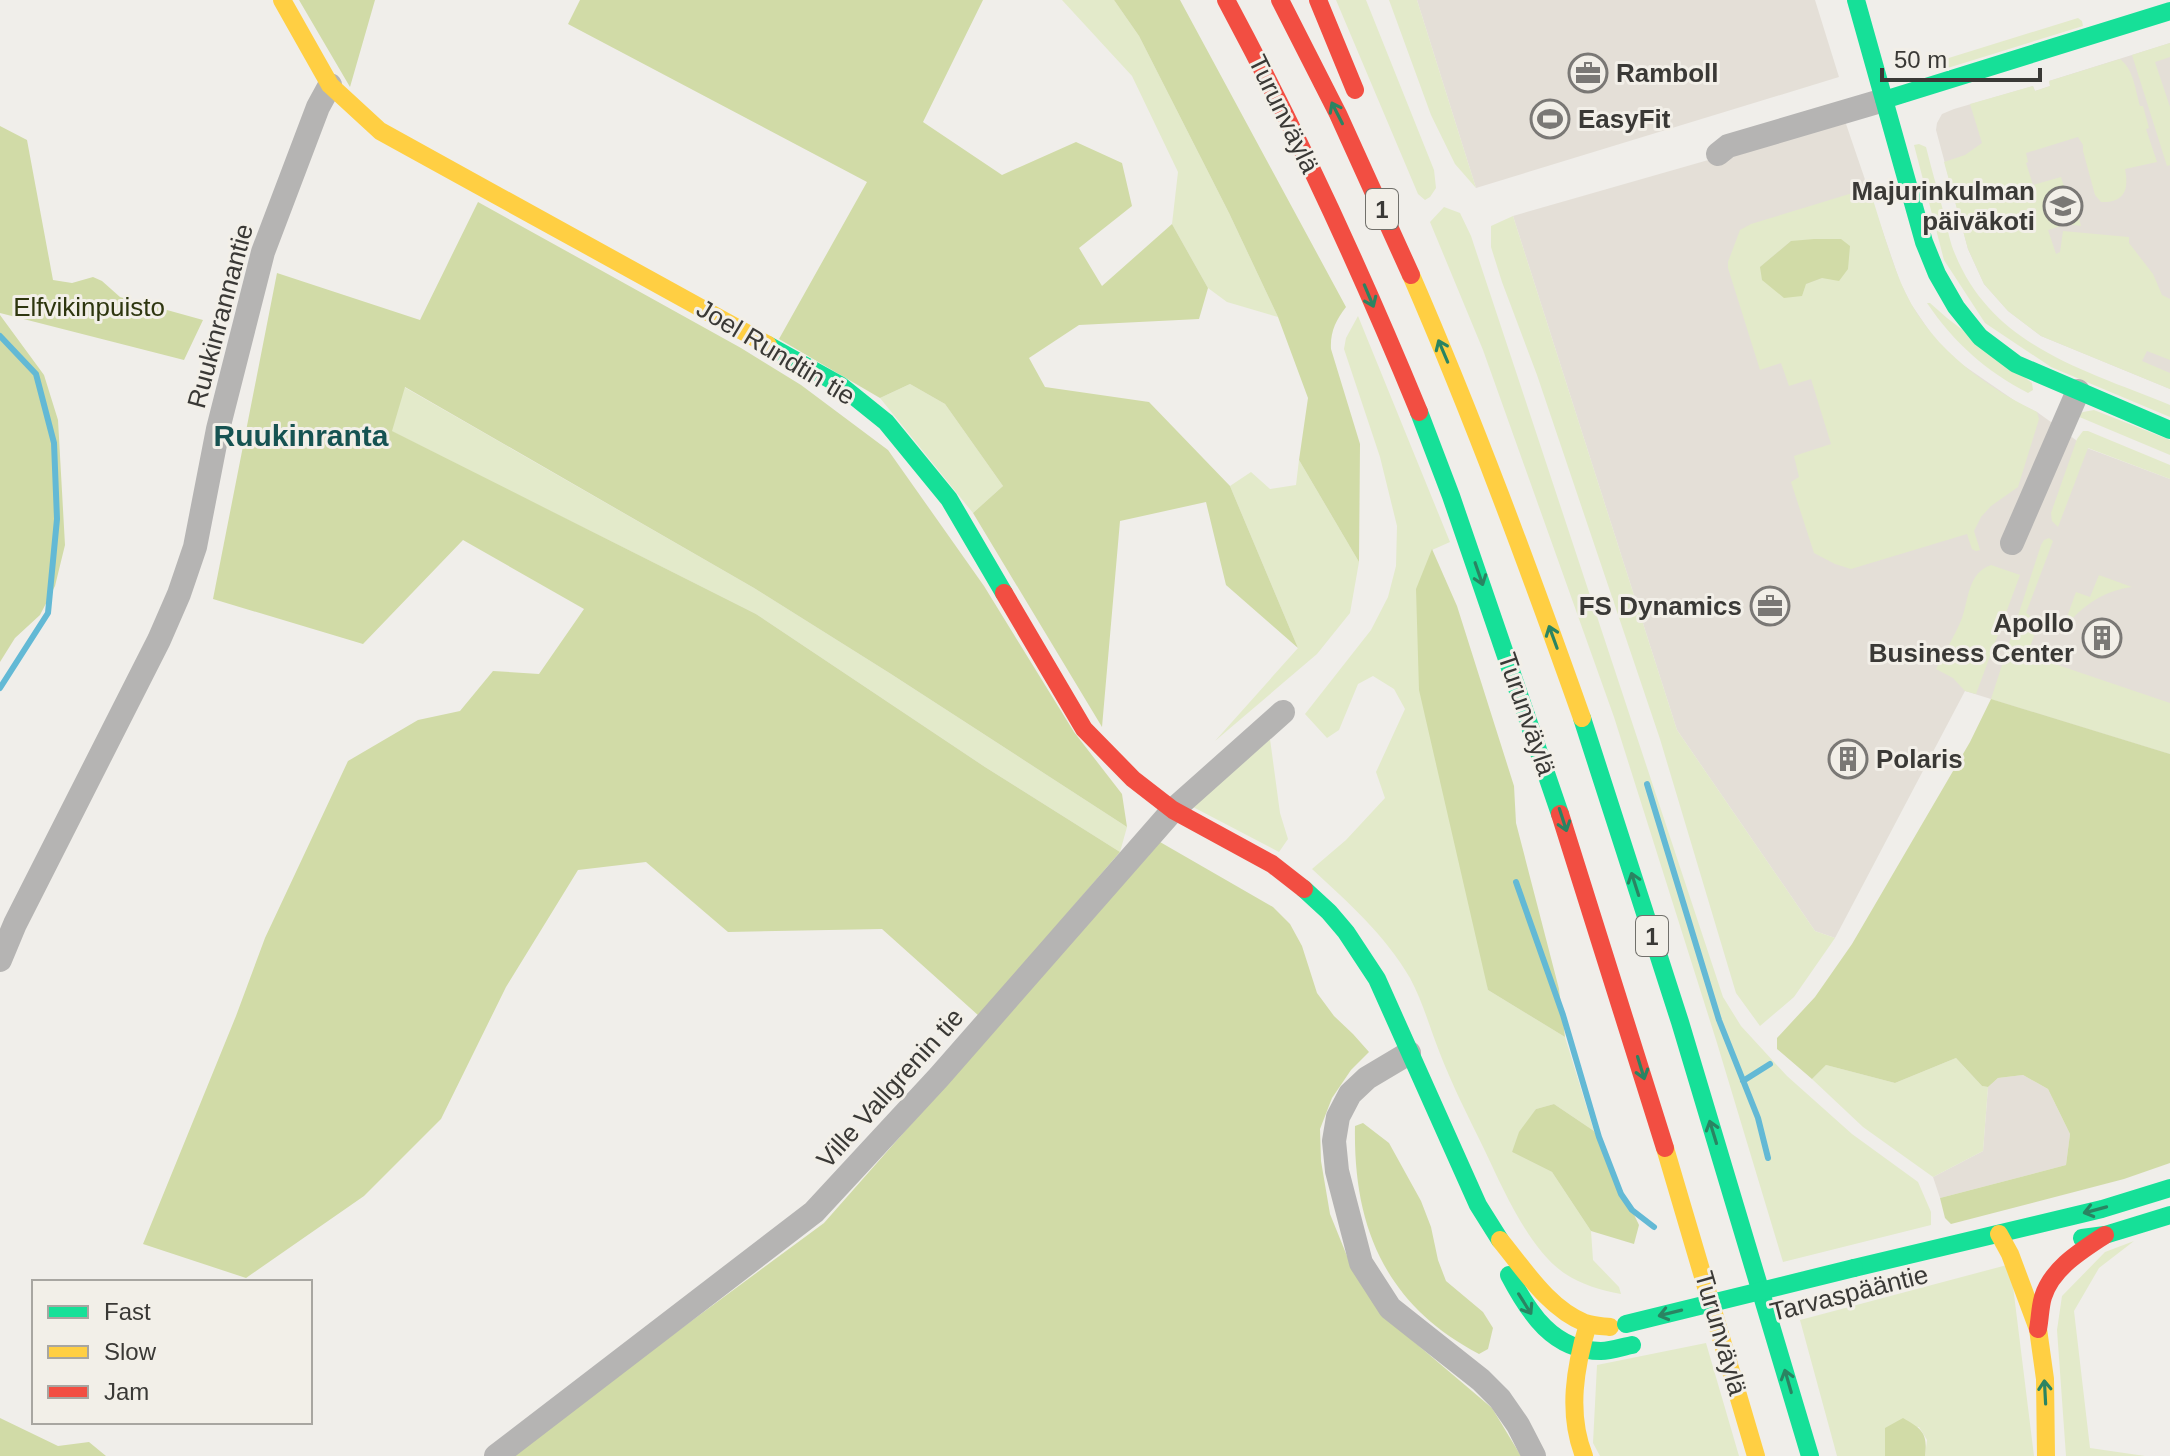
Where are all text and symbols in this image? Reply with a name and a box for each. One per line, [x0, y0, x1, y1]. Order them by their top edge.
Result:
scale bar [1882, 32, 2040, 82]
text: 50 m [1894, 46, 1947, 73]
street label: Turunväylä [1243, 50, 1326, 178]
office icon: Ramboll [1567, 52, 1609, 94]
place label: Ramboll [1616, 58, 1719, 88]
sports icon: EasyFit [1529, 98, 1571, 140]
one-way arrow [1329, 102, 1345, 126]
place label: EasyFit [1578, 104, 1671, 134]
place label: Majurinkulman päiväkoti [1852, 176, 2035, 236]
school or university icon: Majurinkulman päiväkoti [2042, 185, 2084, 227]
road number: 1 [1366, 189, 1398, 229]
street label: Ruukinrannantie [181, 221, 259, 411]
one-way arrow [1362, 283, 1377, 307]
park label: Elfvikinpuisto [13, 292, 165, 322]
street label: Joel Rundtin tie [691, 293, 861, 411]
one-way arrow [1435, 339, 1450, 364]
district label: Ruukinranta [213, 419, 389, 452]
one-way arrow [1472, 561, 1487, 586]
office icon: FS Dynamics [1749, 585, 1791, 627]
place label: FS Dynamics [1579, 591, 1742, 621]
place label: Apollo Business Center [1869, 608, 2074, 668]
building icon: Apollo Business Center [2081, 617, 2123, 659]
one-way arrow [1545, 626, 1559, 650]
street label: Turunväylä [1492, 649, 1562, 780]
building icon: Polaris [1827, 738, 1869, 780]
place label: Polaris [1876, 744, 1963, 774]
one-way arrow [1556, 807, 1571, 832]
one-way arrow [1627, 872, 1642, 897]
road number: 1 [1636, 916, 1668, 956]
street label: Ville Vallgrenin tie [811, 1002, 969, 1174]
one-way arrow [1634, 1054, 1649, 1080]
one-way arrow [1705, 1120, 1720, 1146]
one-way arrow [2083, 1204, 2109, 1219]
street label: Tarvaspääntie [1767, 1259, 1931, 1327]
street label: Turunväylä [1689, 1268, 1753, 1399]
legend [32, 1280, 312, 1424]
one-way arrow [1518, 1292, 1534, 1315]
text: Fast [104, 1298, 151, 1325]
one-way arrow [1657, 1307, 1683, 1322]
text: Slow [104, 1338, 157, 1365]
one-way arrow [1779, 1369, 1794, 1395]
text: Jam [104, 1378, 149, 1405]
one-way arrow [2038, 1379, 2053, 1406]

